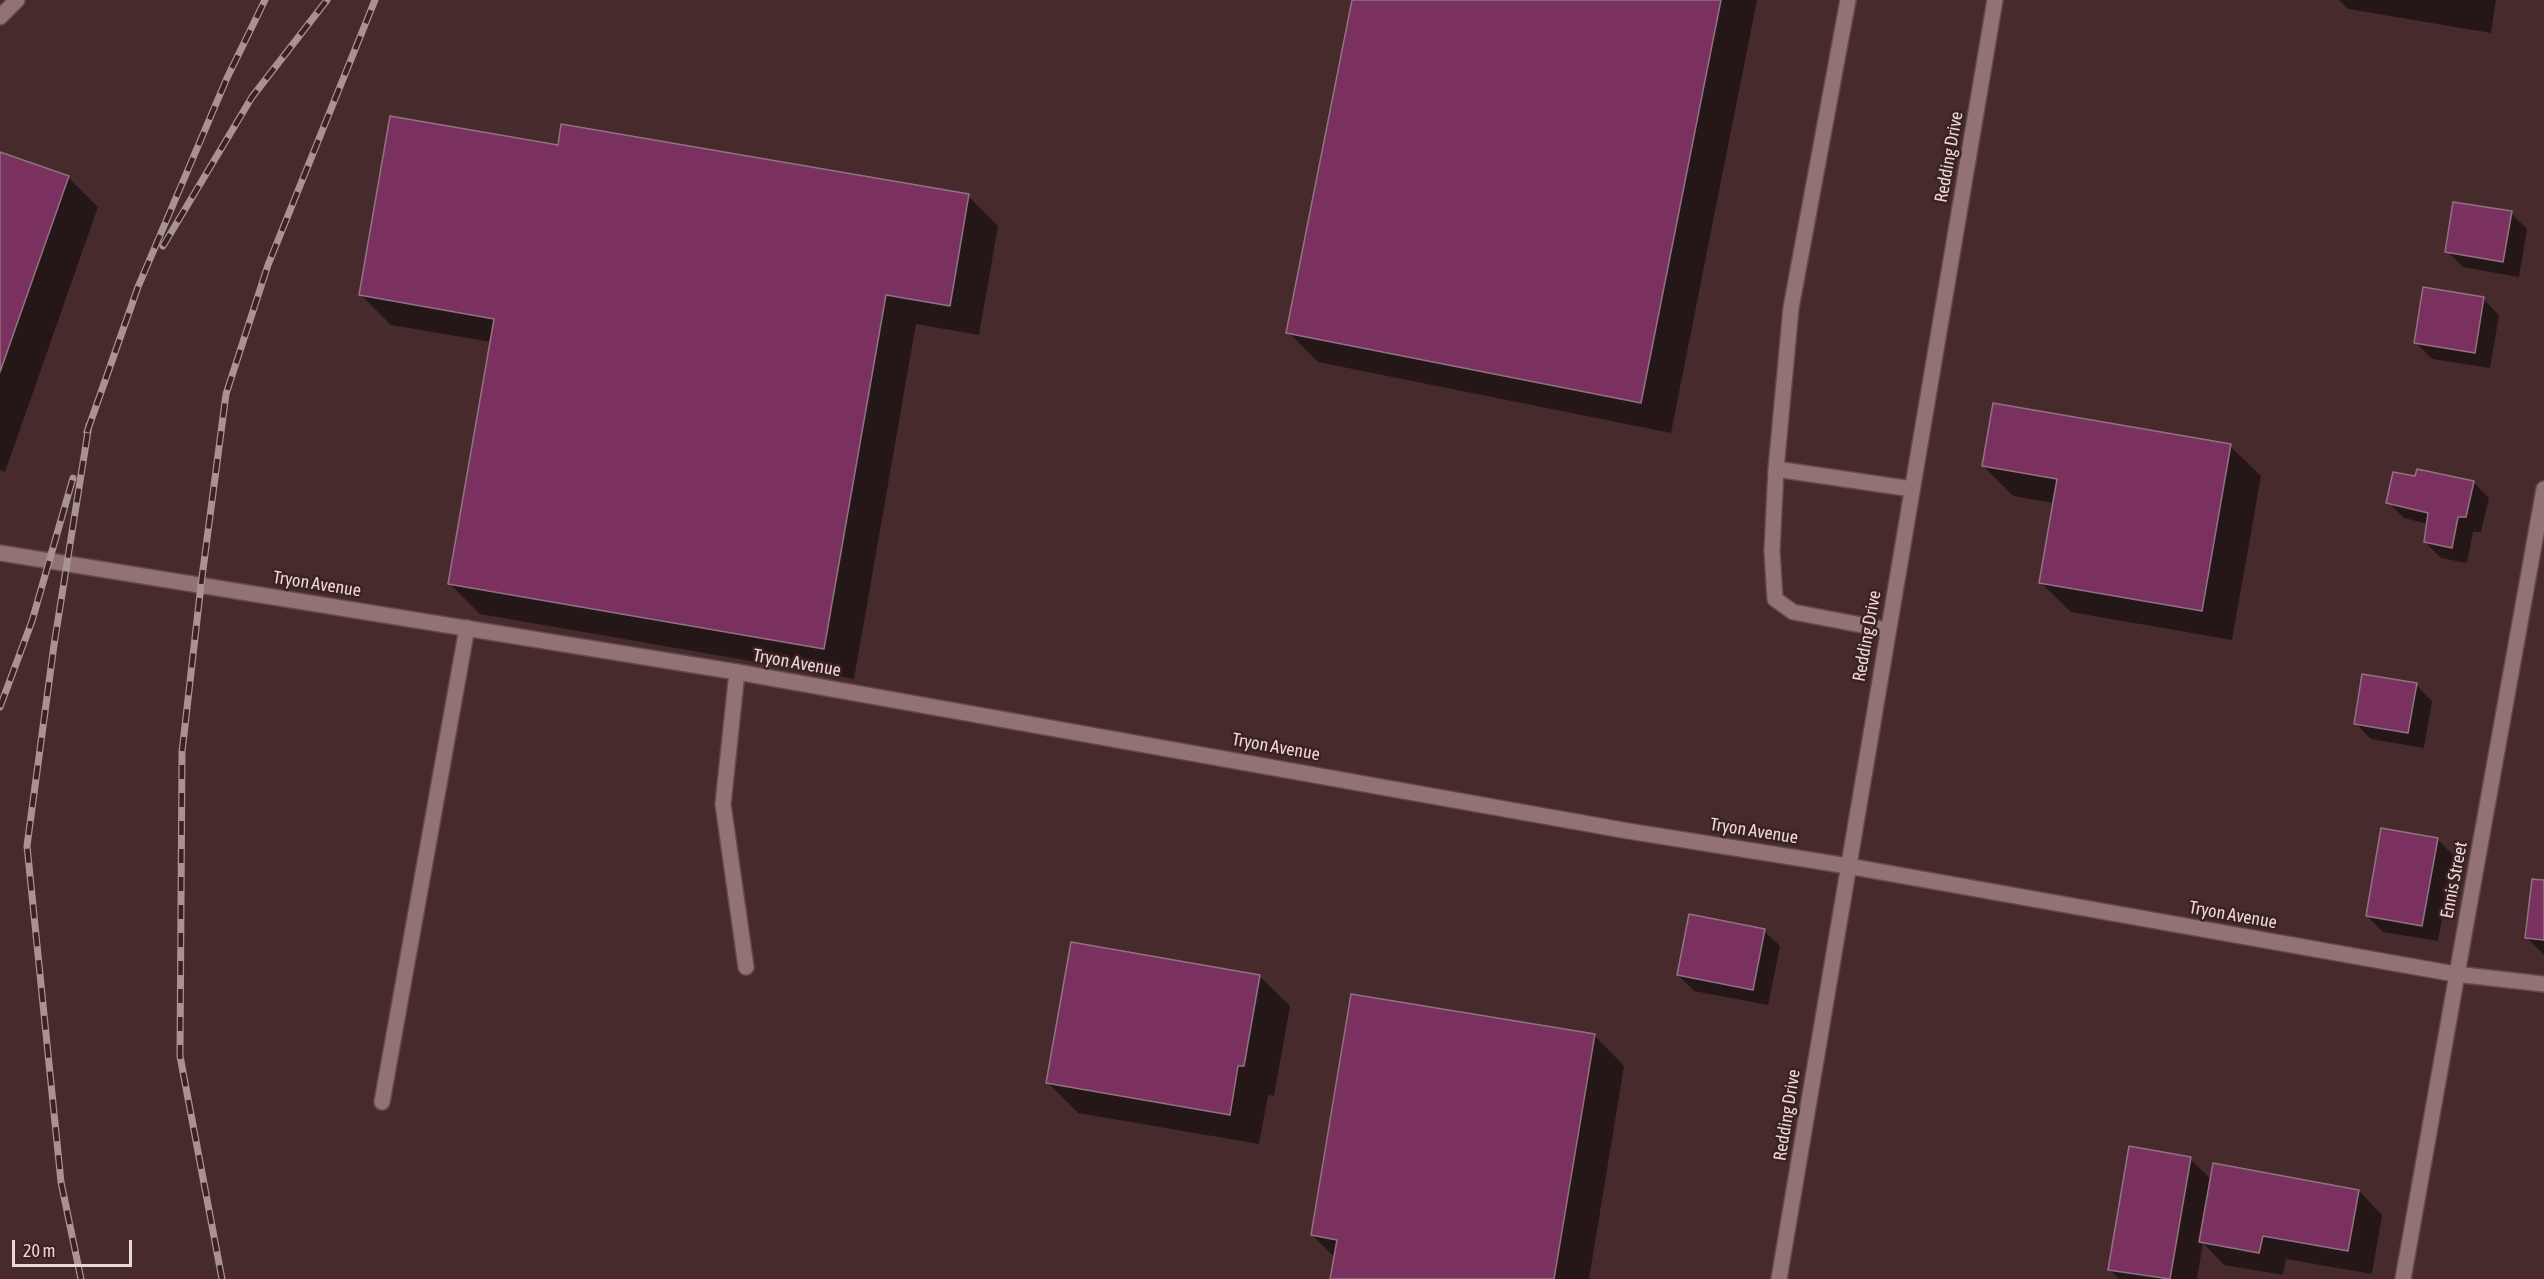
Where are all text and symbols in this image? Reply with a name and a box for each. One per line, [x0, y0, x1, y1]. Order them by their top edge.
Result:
street label: Redding Drive [1930, 110, 1968, 204]
street label: Tryon Avenue [271, 566, 363, 602]
street label: Redding Drive [1848, 589, 1886, 683]
street label: Tryon Avenue [751, 645, 843, 681]
street label: Tryon Avenue [1230, 729, 1322, 765]
street label: Tryon Avenue [1708, 813, 1800, 849]
street label: Ennis Street [2436, 840, 2472, 920]
street label: Tryon Avenue [2187, 897, 2279, 933]
street label: Redding Drive [1769, 1068, 1805, 1162]
scale bar [15, 1228, 135, 1266]
text: 20 m [23, 1240, 55, 1261]

